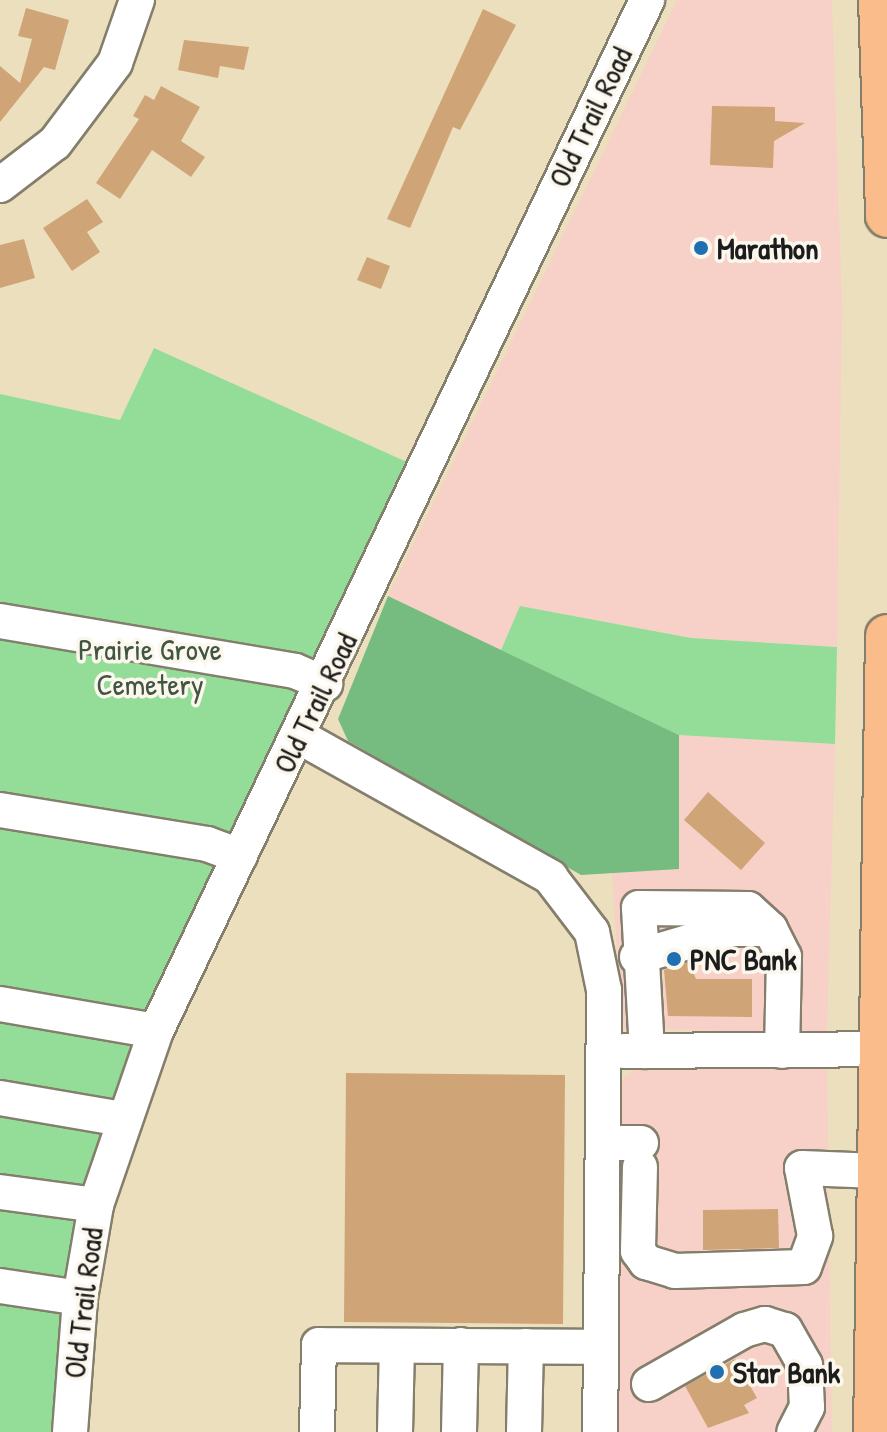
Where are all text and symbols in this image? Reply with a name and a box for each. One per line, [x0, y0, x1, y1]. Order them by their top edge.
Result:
street label: Old Trail Road [541, 41, 639, 193]
place label: Marathon [717, 230, 818, 266]
marker: Marathon [692, 239, 710, 257]
street label: Old Trail Road [266, 627, 364, 779]
park label: Prairie Grove Cemetery [78, 631, 222, 702]
place label: PNC Bank [690, 941, 797, 977]
marker: PNC Bank [665, 950, 683, 968]
street label: Old Trail Road [56, 1226, 110, 1380]
place label: Star Bank [733, 1354, 840, 1390]
marker: Star Bank [708, 1363, 726, 1381]

